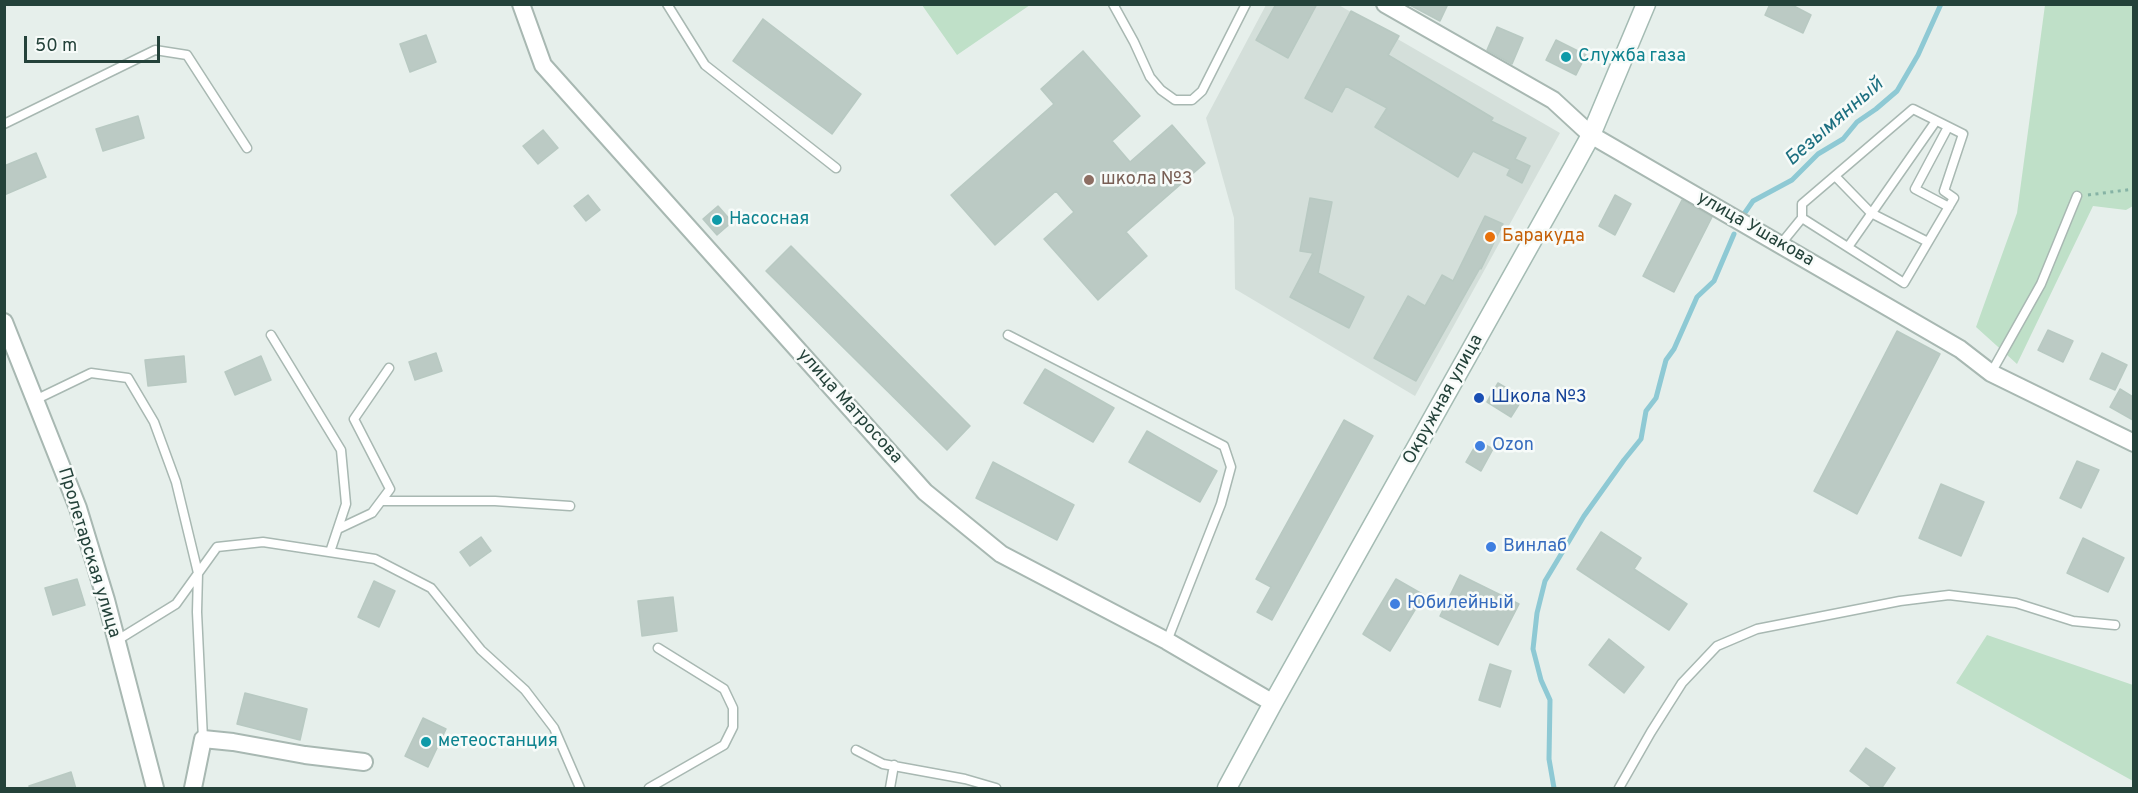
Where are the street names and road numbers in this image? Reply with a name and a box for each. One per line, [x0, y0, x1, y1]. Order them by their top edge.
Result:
street label: улица Ушакова [1693, 188, 1817, 272]
street label: Окружная улица [1399, 331, 1489, 469]
street label: улица Матросова [792, 345, 906, 469]
street label: Пролетарская улица [52, 465, 124, 641]

